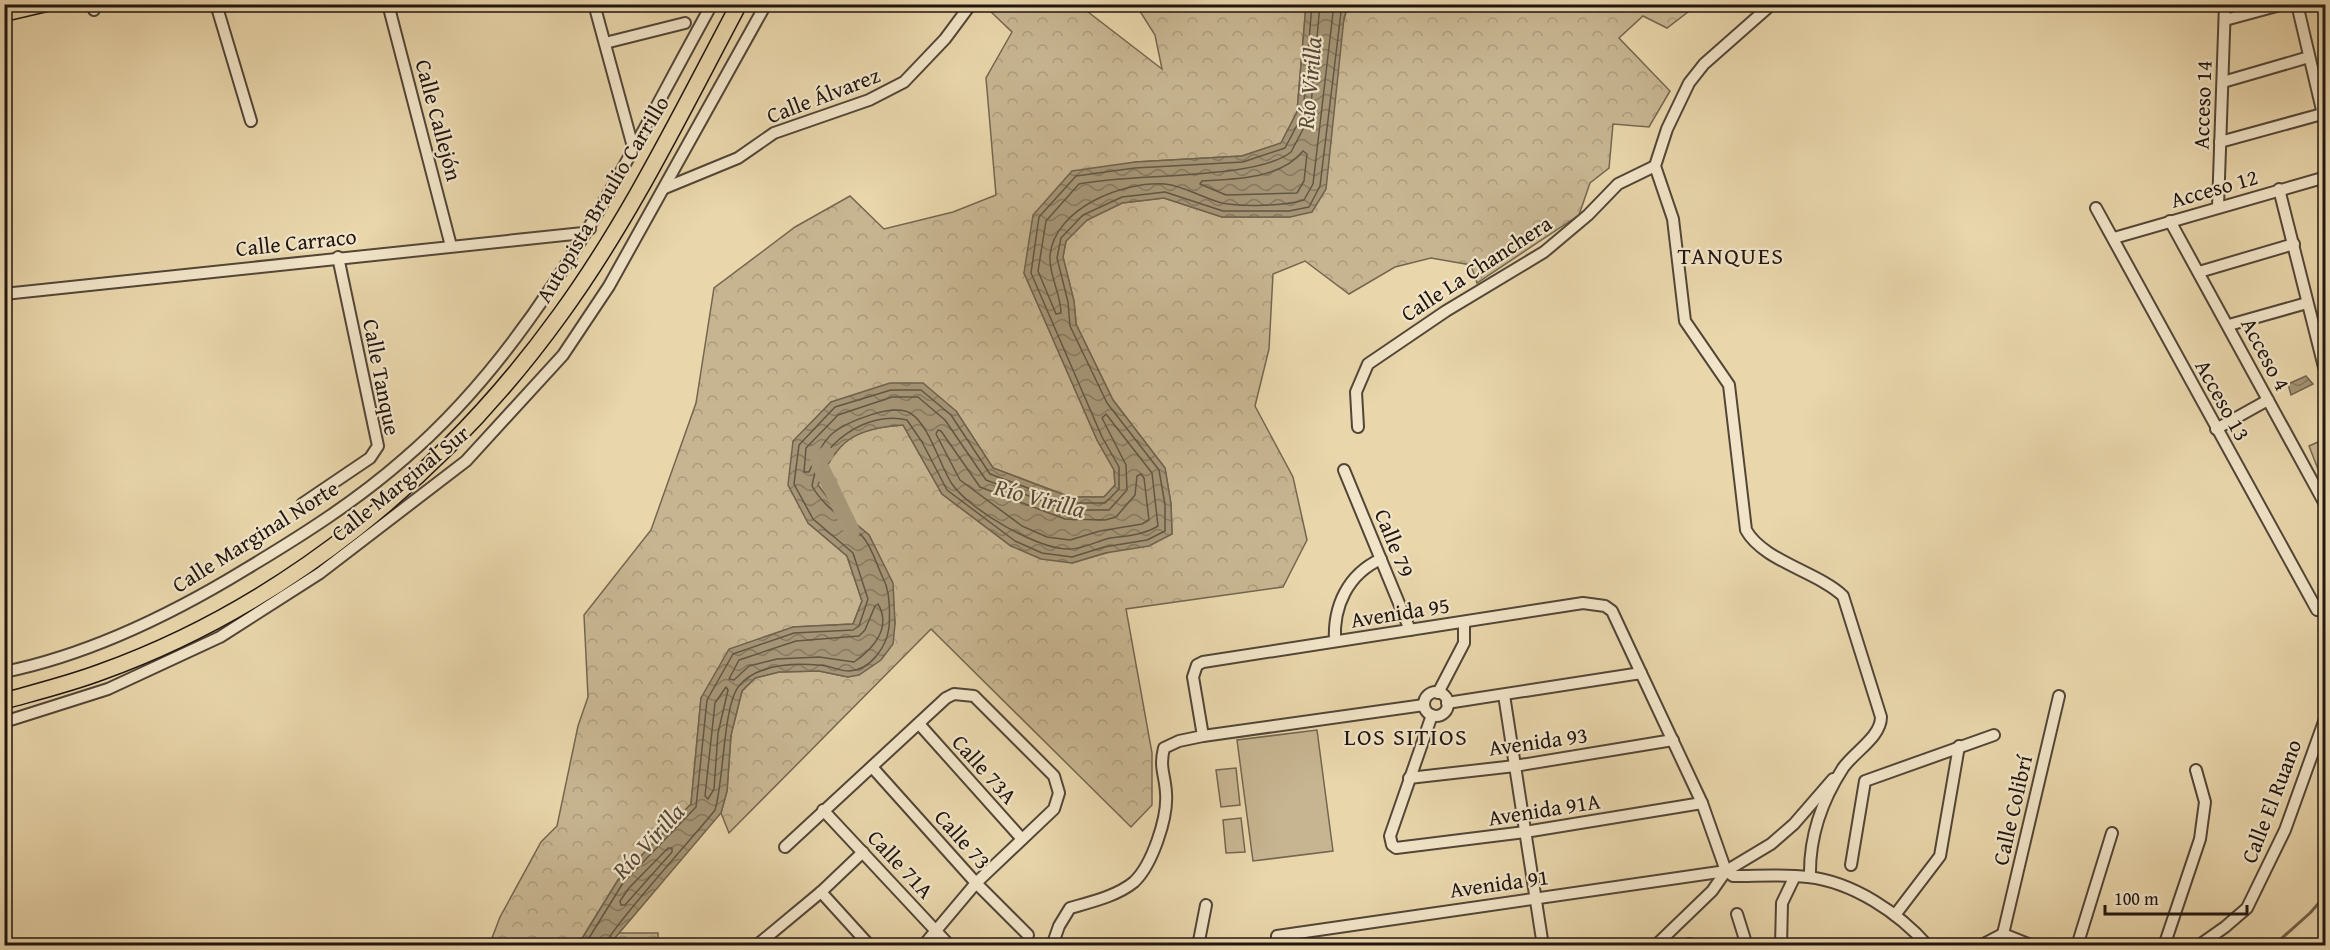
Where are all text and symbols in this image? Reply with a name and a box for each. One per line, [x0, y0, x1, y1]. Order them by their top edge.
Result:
water label: Río Virilla [1287, 35, 1330, 132]
street label: Calle Callejón [407, 56, 471, 185]
street label: Calle Álvarez [762, 59, 885, 131]
street label: Acceso 14 [2184, 60, 2220, 150]
street label: Autopista Braulio Carrillo [527, 89, 677, 309]
street label: Acceso 12 [2167, 160, 2261, 216]
street label: Calle La Chanchera [1394, 207, 1558, 329]
street label: Calle Carraco [234, 220, 358, 264]
district label: TANQUES [1677, 238, 1785, 273]
street label: Acceso 4 [2233, 312, 2299, 396]
street label: Calle Tanque [355, 316, 409, 438]
street label: Acceso 13 [2187, 353, 2259, 447]
street label: Calle Marginal Sur [324, 417, 476, 549]
water label: Río Virilla [990, 469, 1089, 527]
street label: Calle Marginal Norte [166, 472, 344, 600]
street label: Calle 79 [1367, 504, 1423, 582]
street label: Avenida 95 [1348, 588, 1452, 636]
street label: Avenida 93 [1486, 718, 1590, 764]
district label: LOS SITIOS [1344, 719, 1468, 754]
street label: Calle 73A [945, 727, 1026, 812]
street label: Calle El Ruano [2233, 734, 2309, 868]
street label: Calle Colibrí [1984, 751, 2040, 868]
street label: Avenida 91A [1486, 784, 1603, 834]
water label: Río Virilla [603, 795, 692, 888]
street label: Calle 73 [927, 802, 999, 876]
street label: Calle 71A [861, 822, 942, 906]
street label: Avenida 91 [1447, 860, 1551, 906]
scale bar [2105, 878, 2248, 916]
text: 100 m [2114, 885, 2159, 912]

